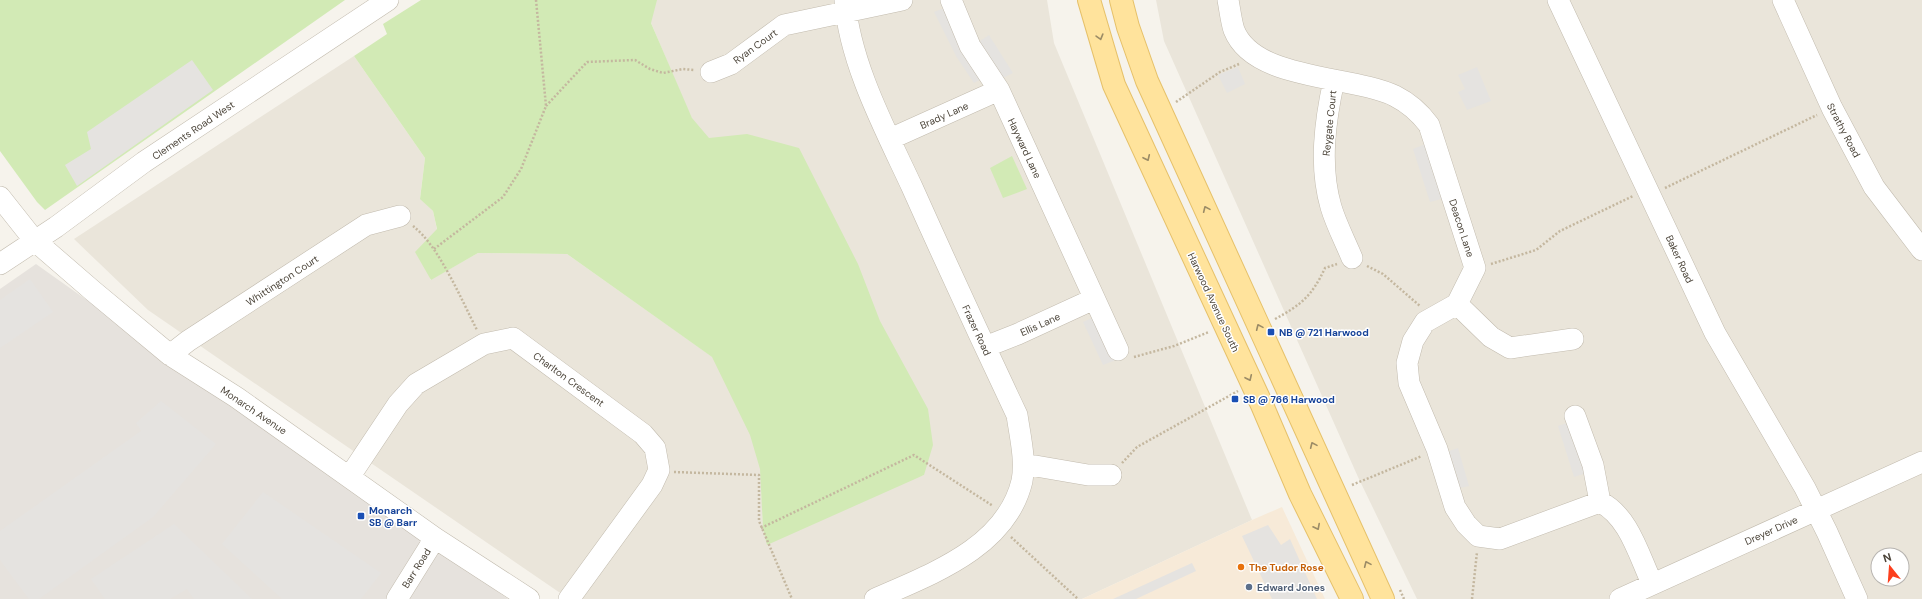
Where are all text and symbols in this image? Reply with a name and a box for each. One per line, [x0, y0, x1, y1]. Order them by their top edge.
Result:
street label: Ryan Court [731, 26, 780, 67]
one-way arrow [1095, 34, 1104, 41]
street label: Reygate Court [1320, 90, 1339, 156]
street label: Clements Road West [150, 98, 237, 163]
street label: Brady Lane [918, 99, 971, 132]
street label: Strathy Road [1824, 101, 1863, 160]
street label: Hayward Lane [1005, 116, 1044, 181]
one-way arrow [1143, 154, 1151, 161]
street label: Deacon Lane [1446, 198, 1477, 259]
one-way arrow [1202, 205, 1210, 212]
street label: Baker Road [1663, 233, 1696, 285]
street label: Harwood Avenue South [1185, 251, 1242, 354]
street label: Whittington Court [244, 252, 321, 309]
street label: Frazer Road [959, 303, 994, 358]
street label: Ellis Lane [1018, 310, 1062, 339]
one-way arrow [1256, 324, 1264, 331]
place label: NB @ 721 Harwood [1279, 326, 1369, 339]
marker: NB @ 721 Harwood [1266, 327, 1276, 337]
street label: Charlton Crescent [531, 349, 607, 410]
one-way arrow [1244, 373, 1252, 381]
street label: Monarch Avenue [218, 383, 290, 438]
place label: SB @ 766 Harwood [1243, 393, 1335, 406]
marker: SB @ 766 Harwood [1230, 394, 1240, 404]
one-way arrow [1310, 442, 1318, 450]
place label: Monarch SB @ Barr [369, 504, 417, 529]
marker: Monarch SB @ Barr [356, 511, 366, 521]
street label: Dreyer Drive [1743, 513, 1800, 548]
one-way arrow [1312, 523, 1320, 531]
street label: Barr Road [399, 546, 434, 591]
north arrow [1870, 547, 1910, 587]
text: N [1881, 550, 1893, 565]
one-way arrow [1364, 560, 1372, 568]
place label: The Tudor Rose [1249, 561, 1324, 574]
marker: The Tudor Rose [1236, 562, 1246, 572]
place label: Edward Jones [1257, 581, 1325, 594]
marker: Edward Jones [1244, 582, 1254, 592]

